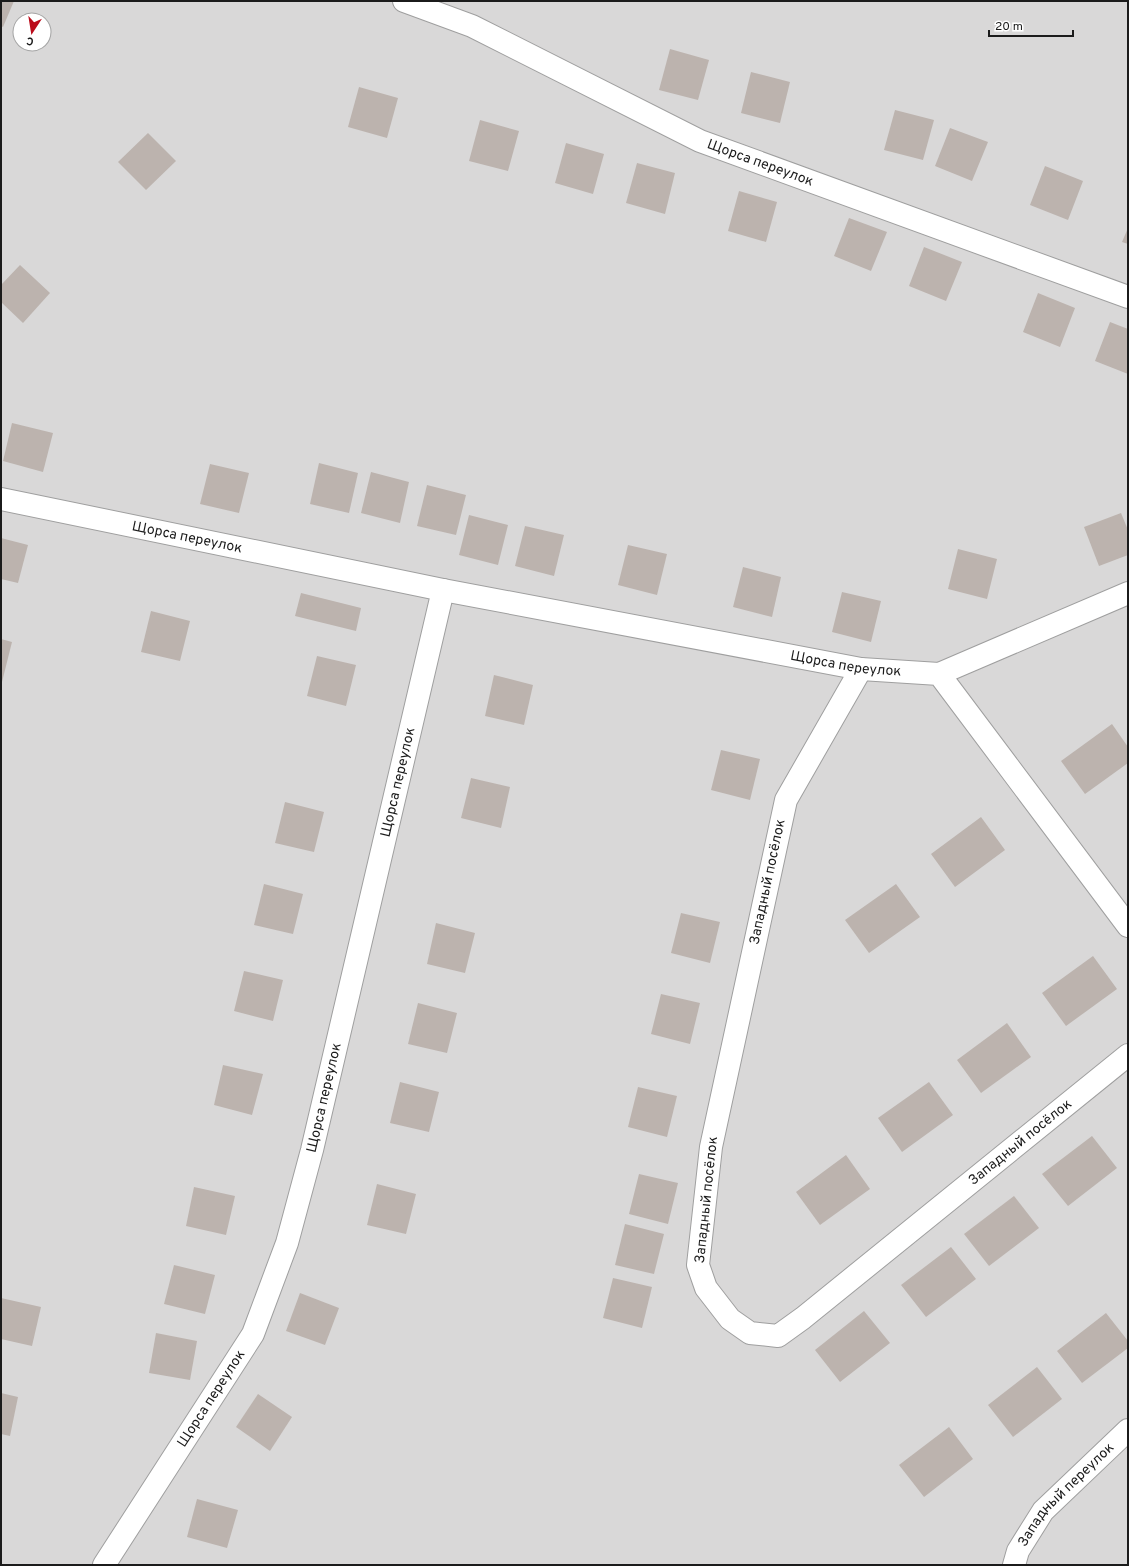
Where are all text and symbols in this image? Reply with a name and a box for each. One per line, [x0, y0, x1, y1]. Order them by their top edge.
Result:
north arrow [12, 12, 52, 52]
scale bar [989, 12, 1073, 38]
text: 20 m [995, 19, 1023, 35]
text: С [25, 33, 35, 48]
street label: Щорса переулок [705, 136, 816, 190]
street label: Щорса переулок [130, 518, 244, 557]
street label: Щорса переулок [789, 647, 902, 680]
street label: Щорса переулок [377, 726, 419, 839]
street label: Западный посёлок [746, 818, 790, 946]
street label: Щорса переулок [303, 1041, 345, 1154]
street label: Западный посёлок [965, 1095, 1075, 1189]
street label: Западный посёлок [692, 1136, 722, 1264]
street label: Щорса переулок [174, 1347, 249, 1450]
street label: Западный переулок [1014, 1439, 1118, 1550]

